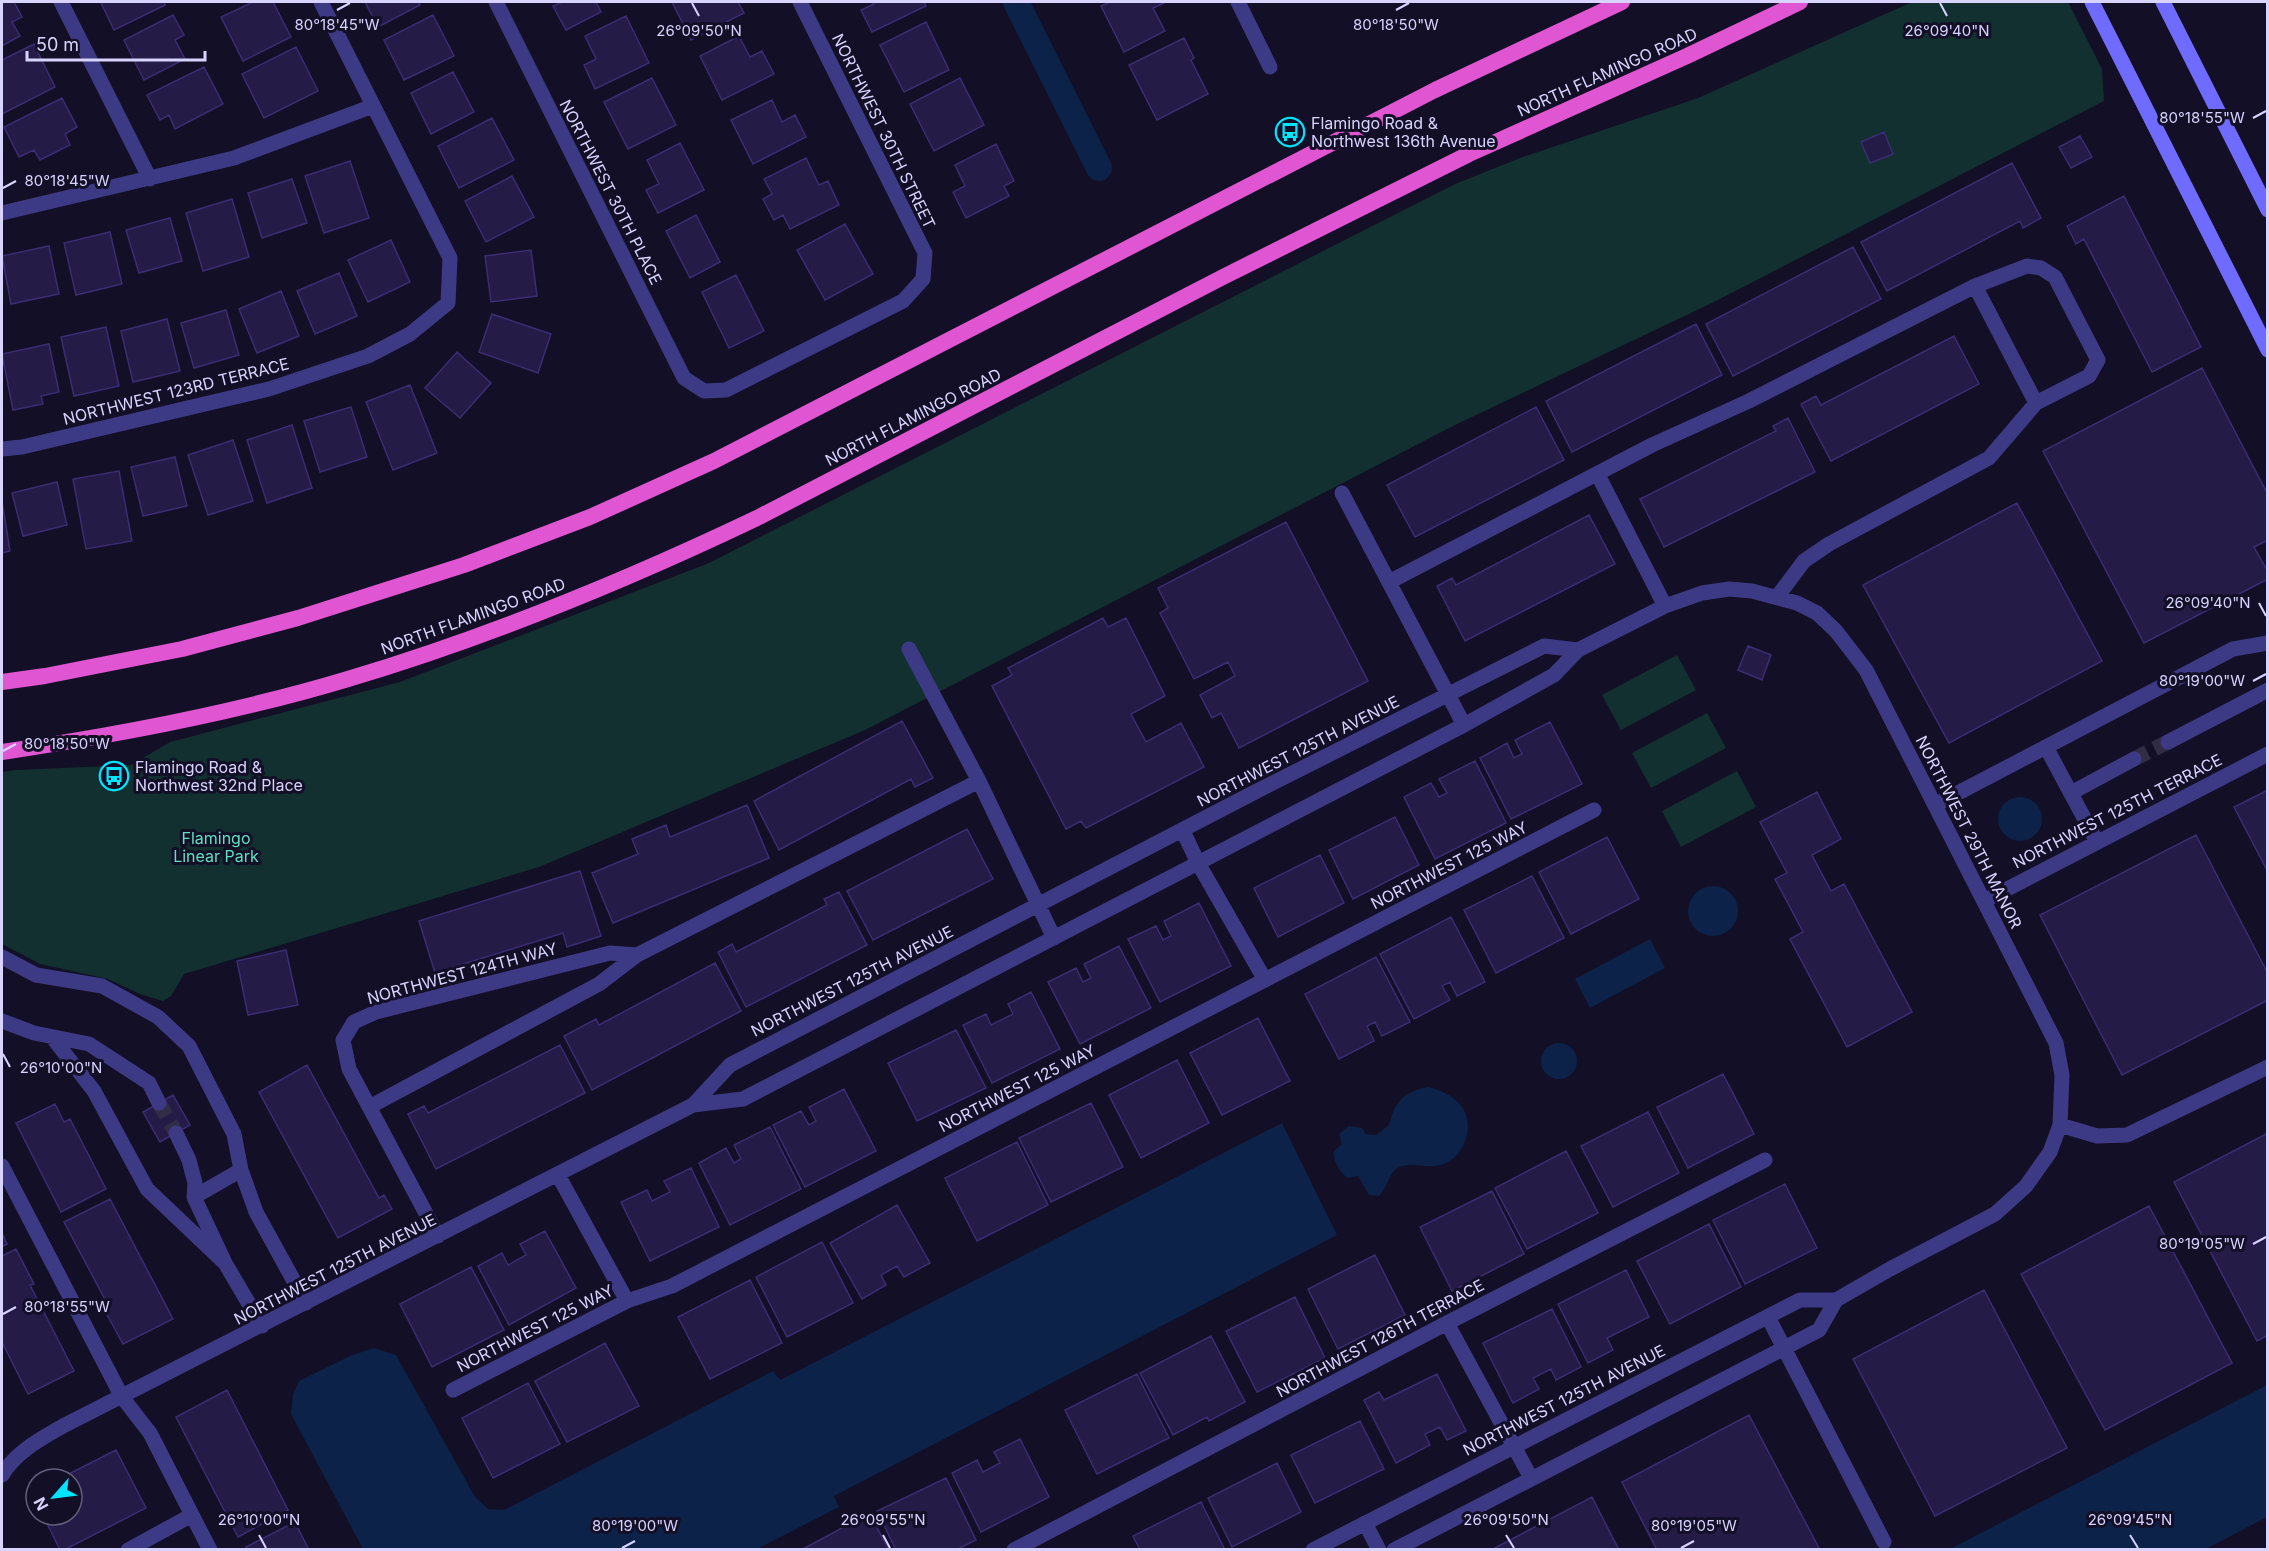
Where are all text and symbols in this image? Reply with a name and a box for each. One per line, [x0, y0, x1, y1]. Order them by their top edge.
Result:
text: 80°18'45"W [294, 15, 380, 34]
text: 80°18'50"W [1353, 15, 1439, 34]
text: 26°09'50"N [656, 21, 742, 40]
text: 26°09'40"N [1904, 21, 1990, 40]
street label: NORTH FLAMINGO ROAD [1514, 23, 1700, 121]
scale bar [27, 24, 206, 62]
street label: NORTHWEST 30TH STREET [828, 30, 940, 232]
text: 50 m [36, 34, 79, 55]
street label: NORTHWEST 30TH PLACE [556, 96, 666, 288]
text: 80°18'55"W [2159, 108, 2245, 127]
place label: Flamingo Road & Northwest 136th Avenue [1311, 113, 1496, 151]
bus stop icon: Flamingo Road & Northwest 136th Avenue [1274, 116, 1306, 148]
text: 80°18'45"W [24, 171, 110, 190]
street label: NORTHWEST 123RD TERRACE [61, 353, 291, 429]
street label: NORTH FLAMINGO ROAD [822, 364, 1004, 470]
street label: NORTH FLAMINGO ROAD [378, 573, 568, 659]
text: 26°09'40"N [2165, 593, 2251, 612]
text: 80°19'00"W [2159, 671, 2245, 690]
street label: NORTHWEST 125TH AVENUE [1194, 691, 1402, 811]
street label: NORTHWEST 29TH MANOR [1912, 732, 2026, 932]
text: 80°18'50"W [24, 734, 110, 753]
street label: NORTHWEST 125TH TERRACE [2009, 749, 2225, 873]
place label: Flamingo Road & Northwest 32nd Place [135, 757, 303, 795]
bus stop icon: Flamingo Road & Northwest 32nd Place [98, 760, 130, 792]
street label: NORTHWEST 125 WAY [1367, 817, 1531, 913]
park label: Flamingo Linear Park [173, 828, 259, 866]
street label: NORTHWEST 125TH AVENUE [748, 921, 956, 1041]
street label: NORTHWEST 124TH WAY [365, 938, 559, 1008]
street label: NORTHWEST 125 WAY [935, 1040, 1099, 1136]
text: 26°10'00"N [20, 1058, 102, 1077]
street label: NORTHWEST 125TH AVENUE [231, 1209, 439, 1329]
text: 80°19'05"W [2159, 1234, 2245, 1253]
street label: NORTHWEST 126TH TERRACE [1273, 1275, 1487, 1401]
street label: NORTHWEST 125 WAY [453, 1280, 617, 1376]
text: 80°18'55"W [24, 1297, 110, 1316]
street label: NORTHWEST 125TH AVENUE [1460, 1340, 1668, 1460]
north arrow [24, 1467, 84, 1527]
text: N [29, 1494, 52, 1514]
text: 26°10'00"N [218, 1510, 300, 1529]
text: 26°09'55"N [840, 1510, 926, 1529]
text: 26°09'50"N [1463, 1510, 1549, 1529]
text: 26°09'45"N [2088, 1510, 2172, 1529]
text: 80°19'00"W [592, 1516, 678, 1535]
text: 80°19'05"W [1651, 1516, 1737, 1535]

